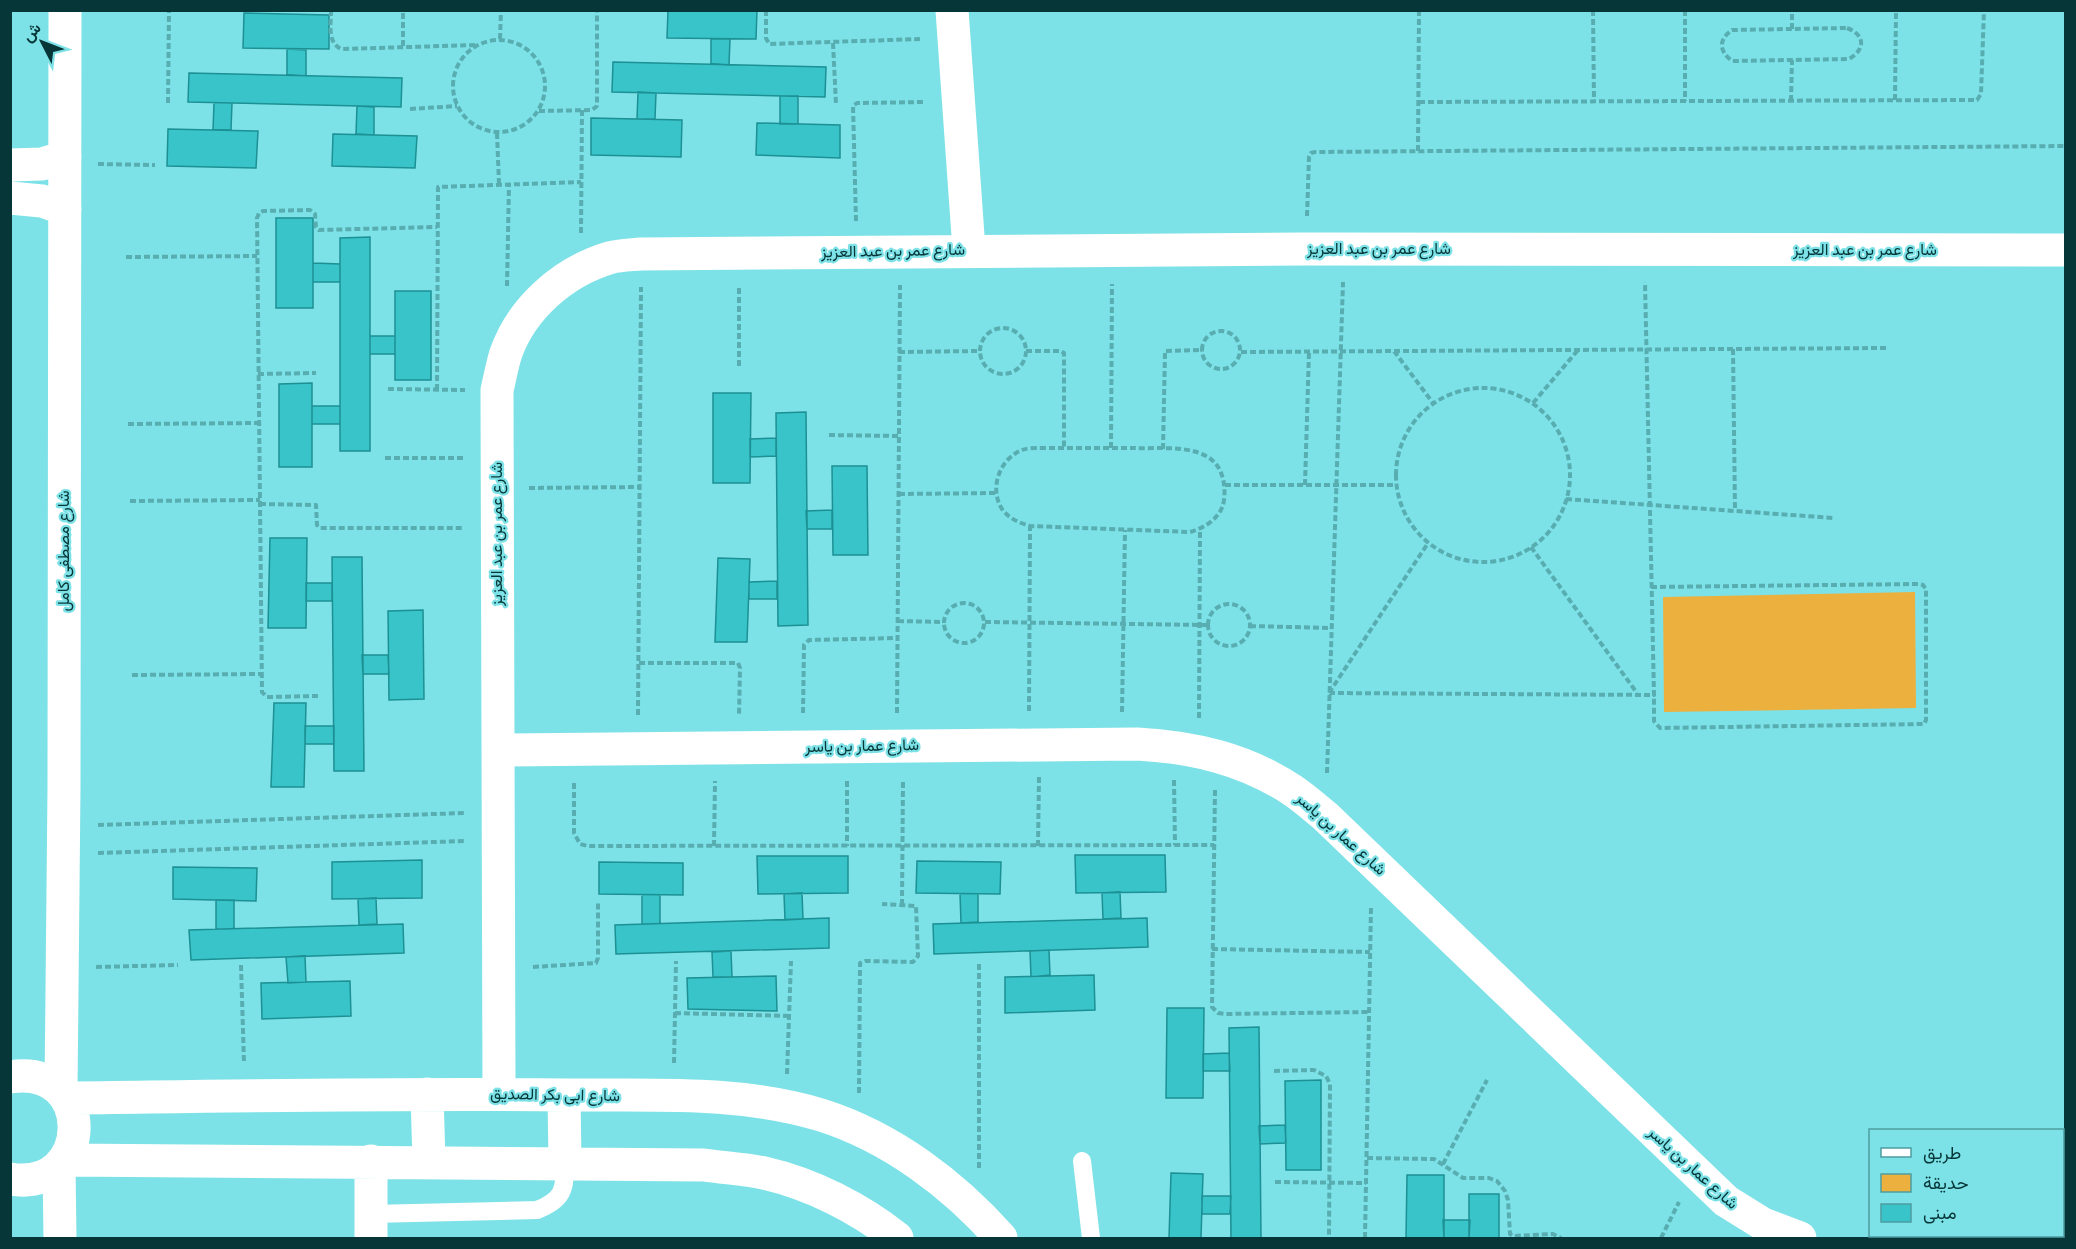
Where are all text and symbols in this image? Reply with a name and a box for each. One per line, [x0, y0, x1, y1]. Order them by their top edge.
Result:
north arrow [12, 12, 72, 72]
text: ش [18, 19, 45, 46]
street label: شارع عمر بن عبد العزيز [1306, 239, 1451, 260]
street label: شارع عمر بن عبد العزيز [820, 240, 965, 263]
street label: شارع عمر بن عبد العزيز [1792, 240, 1937, 261]
street label: شارع عمر بن عبد العزيز [487, 462, 508, 607]
street label: شارع مصطفى كامل [54, 490, 75, 612]
street label: شارع عمار بن ياسر [804, 735, 919, 758]
street label: شارع عمار بن ياسر [1290, 788, 1390, 880]
street label: شارع ابى بكر الصديق [490, 1084, 620, 1107]
street label: شارع عمار بن ياسر [1642, 1122, 1742, 1214]
legend [1869, 1129, 2064, 1237]
text: طريق [1923, 1142, 1961, 1164]
text: حديقة [1923, 1172, 1969, 1194]
text: مبنى [1923, 1202, 1957, 1224]

